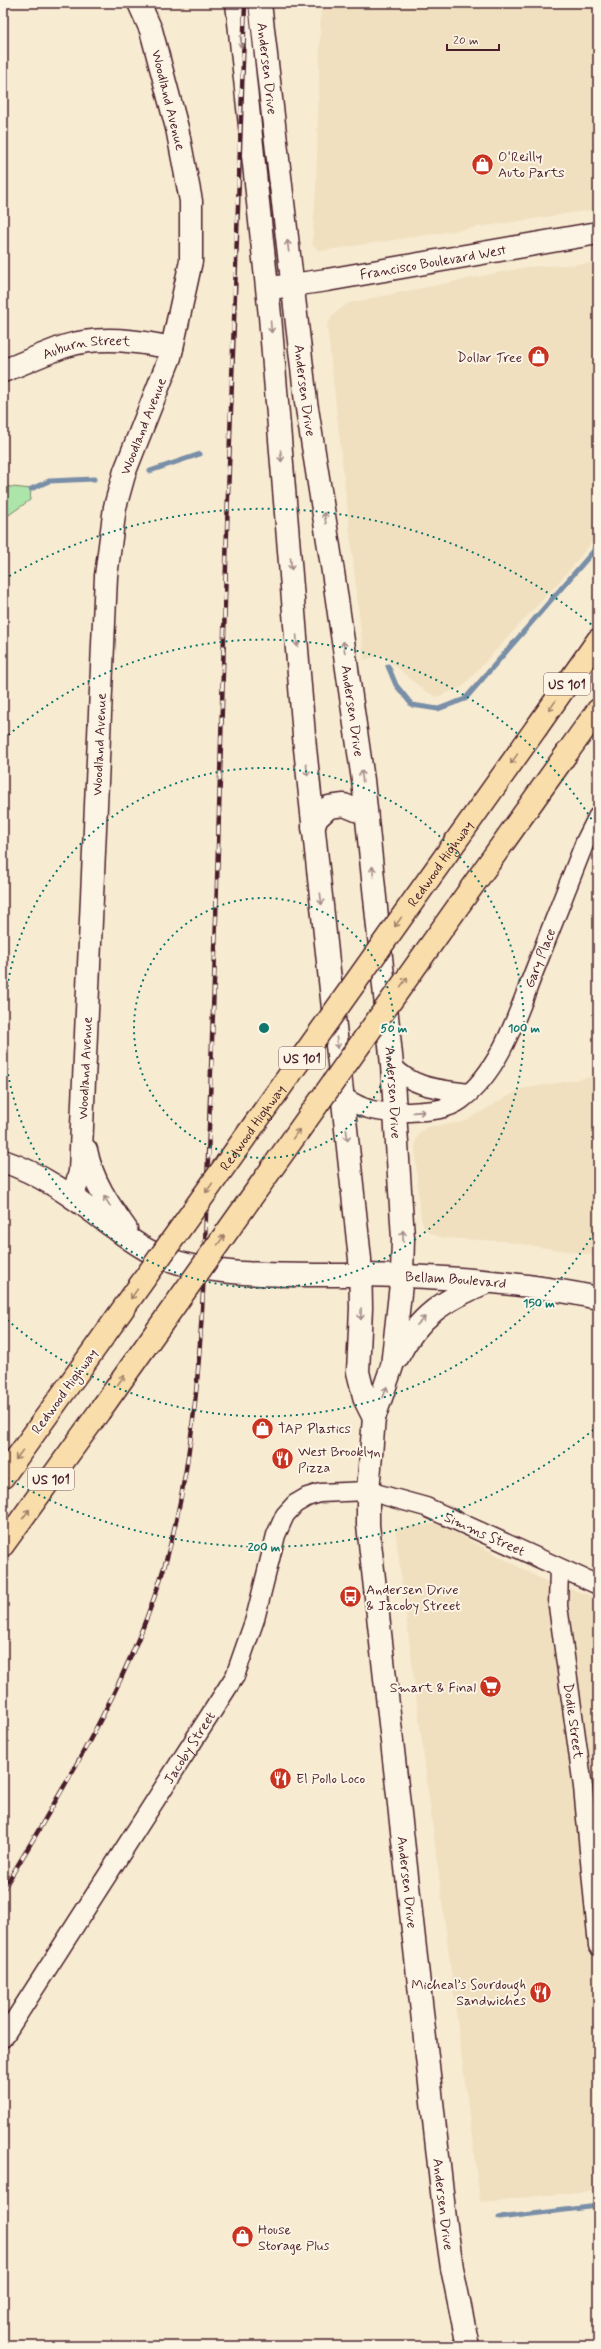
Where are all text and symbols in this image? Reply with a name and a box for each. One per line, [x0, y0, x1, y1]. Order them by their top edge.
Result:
street label: Andersen Drive [252, 22, 281, 116]
scale bar [447, 26, 499, 52]
text: 20 m [453, 33, 479, 49]
one-way arrow [237, 35, 244, 48]
street label: Woodland Avenue [147, 48, 189, 153]
place label: O'Reilly Auto Parts [498, 148, 565, 182]
shop icon: O'Reilly Auto Parts [469, 151, 495, 177]
one-way arrow [284, 240, 292, 253]
street label: Francisco Boulevard West [359, 241, 508, 284]
one-way arrow [267, 320, 274, 333]
street label: Auburn Street [40, 332, 132, 364]
street label: Andersen Drive [289, 344, 319, 438]
shop icon: Dollar Tree [525, 344, 551, 370]
place label: Dollar Tree [457, 349, 522, 367]
street label: Woodland Avenue [116, 375, 171, 477]
one-way arrow [278, 449, 285, 462]
one-way arrow [321, 512, 329, 525]
one-way arrow [287, 557, 294, 570]
one-way arrow [293, 634, 300, 647]
one-way arrow [340, 641, 348, 654]
street label: Andersen Drive [337, 664, 368, 758]
road number: US 101 [544, 673, 590, 695]
street label: Woodland Avenue [88, 692, 111, 796]
one-way arrow [548, 700, 556, 711]
one-way arrow [510, 753, 518, 764]
one-way arrow [303, 763, 311, 776]
one-way arrow [358, 770, 366, 783]
street label: Redwood Highway [404, 817, 478, 911]
one-way arrow [369, 866, 376, 879]
one-way arrow [317, 892, 325, 905]
one-way arrow [394, 916, 402, 927]
street label: Gary Place [521, 926, 560, 991]
one-way arrow [400, 977, 408, 988]
street label: Woodland Avenue [74, 1016, 97, 1120]
centre of rings [257, 1021, 271, 1035]
text: 50 m [381, 1021, 408, 1037]
text: 100 m [508, 1021, 541, 1037]
one-way arrow [333, 1036, 340, 1049]
street label: Andersen Drive [380, 1046, 405, 1139]
road number: US 101 [279, 1047, 325, 1069]
street label: Redwood Highway [216, 1081, 290, 1175]
one-way arrow [412, 1108, 425, 1115]
one-way arrow [343, 1128, 350, 1141]
one-way arrow [292, 1129, 300, 1140]
one-way arrow [205, 1182, 213, 1193]
one-way arrow [103, 1196, 111, 1207]
one-way arrow [399, 1230, 407, 1243]
one-way arrow [217, 1235, 225, 1246]
street label: Bellam Boulevard [405, 1268, 507, 1293]
one-way arrow [130, 1288, 138, 1299]
text: 150 m [523, 1296, 555, 1312]
one-way arrow [357, 1307, 365, 1320]
one-way arrow [416, 1317, 426, 1326]
street label: Redwood Highway [28, 1345, 103, 1439]
one-way arrow [117, 1375, 125, 1386]
one-way arrow [381, 1387, 389, 1399]
shop icon: TAP Plastics [250, 1415, 276, 1441]
place label: TAP Plastics [278, 1420, 351, 1438]
place label: West Brooklyn Pizza [298, 1443, 381, 1477]
restaurant icon: West Brooklyn Pizza [270, 1446, 296, 1472]
one-way arrow [15, 1449, 23, 1460]
road number: US 101 [28, 1468, 74, 1490]
one-way arrow [22, 1508, 30, 1519]
street label: Simms Street [441, 1508, 528, 1561]
text: 200 m [248, 1540, 281, 1556]
place label: Andersen Drive & Jacoby Street [366, 1581, 461, 1615]
bus stop icon: Andersen Drive & Jacoby Street [337, 1584, 363, 1610]
supermarket icon: Smart & Final [478, 1674, 504, 1700]
place label: Smart & Final [390, 1679, 476, 1697]
street label: Dodie Street [559, 1682, 587, 1761]
street label: Jacoby Street [160, 1708, 220, 1788]
restaurant icon: El Pollo Loco [267, 1765, 293, 1791]
place label: El Pollo Loco [296, 1770, 365, 1788]
street label: Andersen Drive [393, 1835, 421, 1929]
place label: Micheal’s Sourdough Sandwiches [411, 1976, 526, 2010]
restaurant icon: Micheal’s Sourdough Sandwiches [528, 1979, 554, 2005]
street label: Andersen Drive [428, 2157, 457, 2252]
place label: House Storage Plus [258, 2221, 330, 2255]
shop icon: House Storage Plus [229, 2224, 255, 2250]

